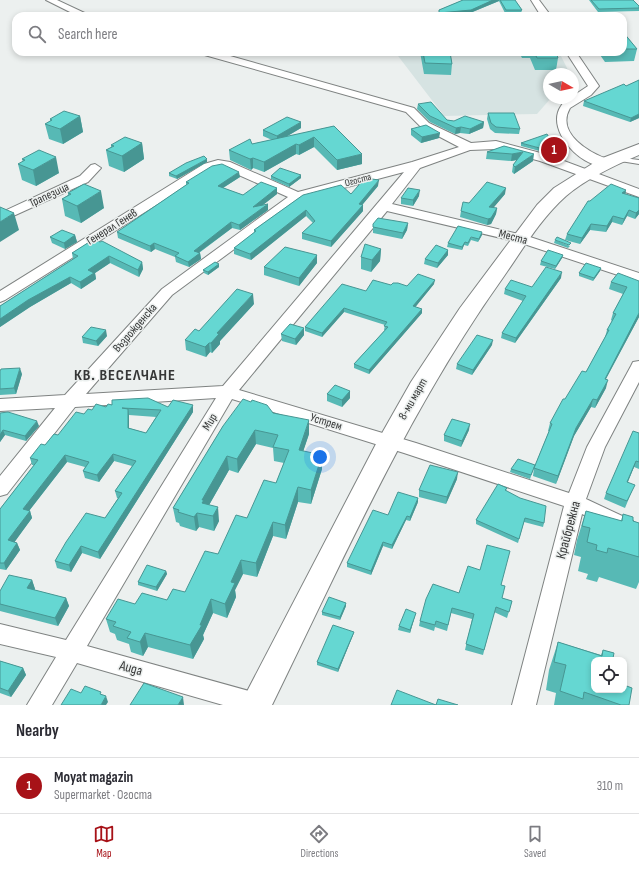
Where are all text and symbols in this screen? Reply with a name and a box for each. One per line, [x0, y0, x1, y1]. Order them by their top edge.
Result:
search box [12, 12, 627, 56]
icon: search [26, 23, 48, 45]
text: Search here [58, 25, 118, 44]
north arrow [543, 68, 579, 104]
pin: 1 [541, 135, 567, 165]
street label: Огоста [343, 171, 373, 189]
street label: Трапезица [27, 179, 72, 211]
street label: Генерал Генев [84, 205, 140, 249]
street label: Места [497, 226, 529, 248]
street label: Възрожденска [110, 300, 161, 355]
district label: КВ. ВЕСЕЛЧАНЕ [74, 366, 176, 385]
street label: 8-ми март [395, 375, 431, 422]
street label: Устрем [308, 410, 344, 434]
street label: Мир [199, 411, 221, 433]
your location [310, 447, 330, 467]
street label: Крайбрежна [552, 499, 584, 561]
street label: Аида [117, 656, 144, 679]
map controls [591, 657, 627, 693]
button: locate [591, 657, 627, 693]
text: Nearby [16, 721, 59, 741]
text: Moyat magazin [54, 768, 133, 787]
text: 1 [26, 778, 32, 794]
text: 310 m [597, 778, 623, 794]
text: Supermarket · Огоста [54, 787, 152, 803]
tab: Map [93, 823, 115, 860]
tab: Directions [301, 823, 338, 860]
tab: Saved [524, 823, 546, 860]

